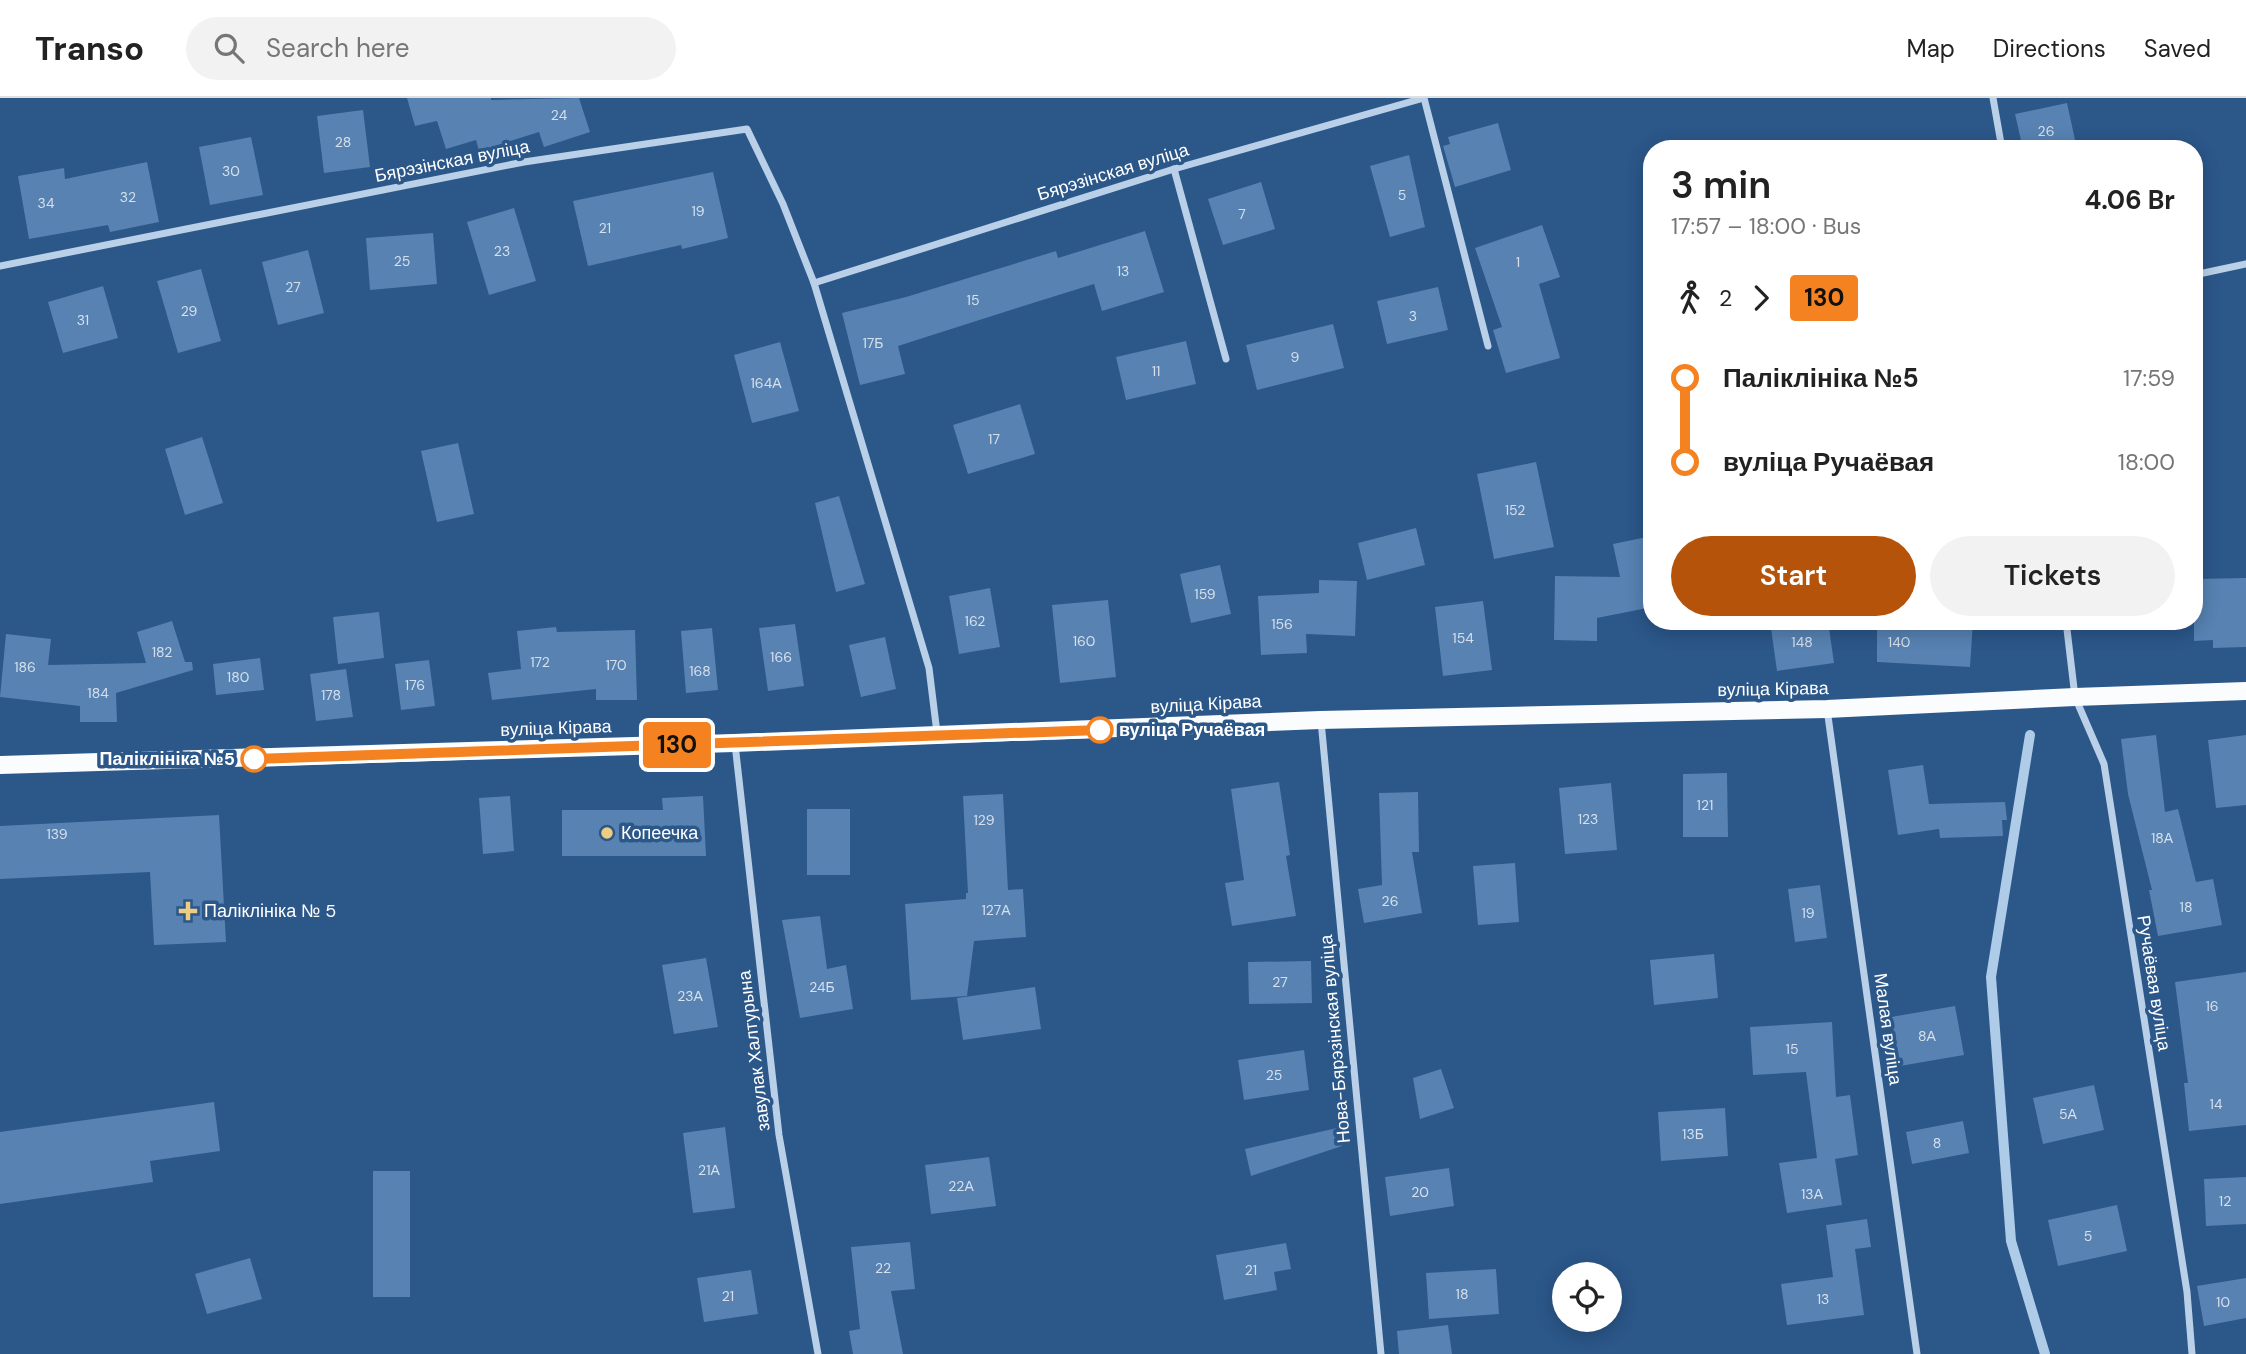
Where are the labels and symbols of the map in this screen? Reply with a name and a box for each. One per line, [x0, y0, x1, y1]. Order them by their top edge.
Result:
house number: 24 [551, 106, 568, 124]
house number: 26 [2038, 122, 2054, 140]
house number: 28 [335, 133, 351, 151]
street label: Бярэзінская вуліца [373, 134, 532, 188]
street label: Бярэзінская вуліца [1034, 137, 1193, 206]
house number: 30 [222, 162, 240, 180]
house number: 5 [1398, 186, 1406, 204]
house number: 32 [120, 188, 136, 206]
house number: 34 [38, 194, 55, 212]
house number: 19 [691, 202, 705, 220]
house number: 7 [1238, 205, 1246, 223]
house number: 21 [599, 219, 611, 237]
house number: 23 [494, 242, 510, 260]
house number: 25 [394, 252, 410, 270]
house number: 1 [1516, 253, 1520, 271]
house number: 13 [1117, 262, 1129, 280]
house number: 27 [285, 278, 301, 296]
house number: 15 [967, 291, 979, 309]
house number: 29 [181, 302, 198, 320]
house number: 3 [1409, 307, 1417, 325]
house number: 31 [77, 311, 89, 329]
house number: 17Б [862, 334, 884, 352]
house number: 9 [1291, 348, 1300, 366]
house number: 11 [1152, 362, 1160, 380]
house number: 164А [751, 374, 782, 392]
house number: 17 [988, 430, 1000, 448]
house number: 152 [1505, 501, 1525, 519]
house number: 159 [1194, 585, 1216, 603]
house number: 162 [965, 612, 985, 630]
house number: 156 [1271, 615, 1293, 633]
house number: 154 [1452, 629, 1474, 647]
house number: 160 [1073, 632, 1095, 650]
house number: 148 [1791, 633, 1813, 651]
house number: 140 [1888, 633, 1910, 651]
house number: 182 [152, 643, 172, 661]
house number: 166 [770, 648, 792, 666]
house number: 172 [530, 653, 550, 671]
house number: 170 [605, 656, 627, 674]
house number: 186 [14, 658, 36, 676]
house number: 168 [689, 662, 711, 680]
house number: 180 [227, 668, 249, 686]
house number: 176 [405, 676, 425, 694]
street label: вуліца Кірава [1717, 676, 1830, 702]
house number: 184 [87, 684, 109, 702]
house number: 178 [321, 686, 341, 704]
street label: вуліца Кірава [1150, 689, 1263, 719]
street label: вуліца Кірава [500, 714, 613, 742]
marker: вуліца Ручаёвая [1087, 717, 1113, 743]
place label: вуліца Ручаёвая [1119, 718, 1265, 742]
line badge: 130 [637, 722, 717, 768]
marker: Паліклініка №5 [241, 746, 267, 772]
place label: Паліклініка №5 [100, 747, 235, 771]
house number: 121 [1697, 796, 1713, 814]
house number: 123 [1578, 810, 1598, 828]
house number: 129 [973, 811, 995, 829]
place label: Копеечка [621, 821, 699, 845]
house number: 139 [46, 825, 68, 843]
marker: Копеечка [599, 825, 615, 841]
house number: 18А [2151, 829, 2174, 847]
house number: 26 [1382, 892, 1398, 910]
house number: 18 [2180, 898, 2192, 916]
place label: Паліклініка № 5 [204, 899, 336, 923]
marker: Паліклініка № 5 [178, 901, 198, 921]
house number: 127А [981, 901, 1011, 919]
house number: 19 [1801, 904, 1815, 922]
street label: Ручаёвая вуліца [2131, 914, 2177, 1053]
street label: Нова-Бярэзінская вуліца [1314, 933, 1356, 1144]
street label: завулак Халтурына [732, 968, 776, 1133]
street label: Малая вуліца [1868, 971, 1908, 1088]
house number: 27 [1272, 973, 1288, 991]
house number: 24Б [809, 978, 835, 996]
house number: 23А [677, 987, 703, 1005]
house number: 16 [2205, 997, 2219, 1015]
house number: 8А [1918, 1027, 1937, 1045]
house number: 15 [1786, 1040, 1798, 1058]
house number: 25 [1266, 1066, 1282, 1084]
house number: 14 [2210, 1095, 2223, 1113]
house number: 5А [2059, 1105, 2078, 1123]
house number: 13Б [1682, 1125, 1704, 1143]
house number: 8 [1933, 1134, 1941, 1152]
house number: 21А [698, 1161, 721, 1179]
house number: 22А [948, 1177, 974, 1195]
house number: 20 [1411, 1183, 1429, 1201]
house number: 13А [1801, 1185, 1824, 1203]
house number: 12 [2219, 1192, 2231, 1210]
house number: 5 [2084, 1227, 2092, 1245]
house number: 22 [875, 1259, 891, 1277]
house number: 21 [1245, 1261, 1257, 1279]
house number: 18 [1456, 1285, 1468, 1303]
house number: 21 [722, 1287, 734, 1305]
house number: 13 [1817, 1290, 1829, 1308]
house number: 10 [2216, 1293, 2230, 1311]

